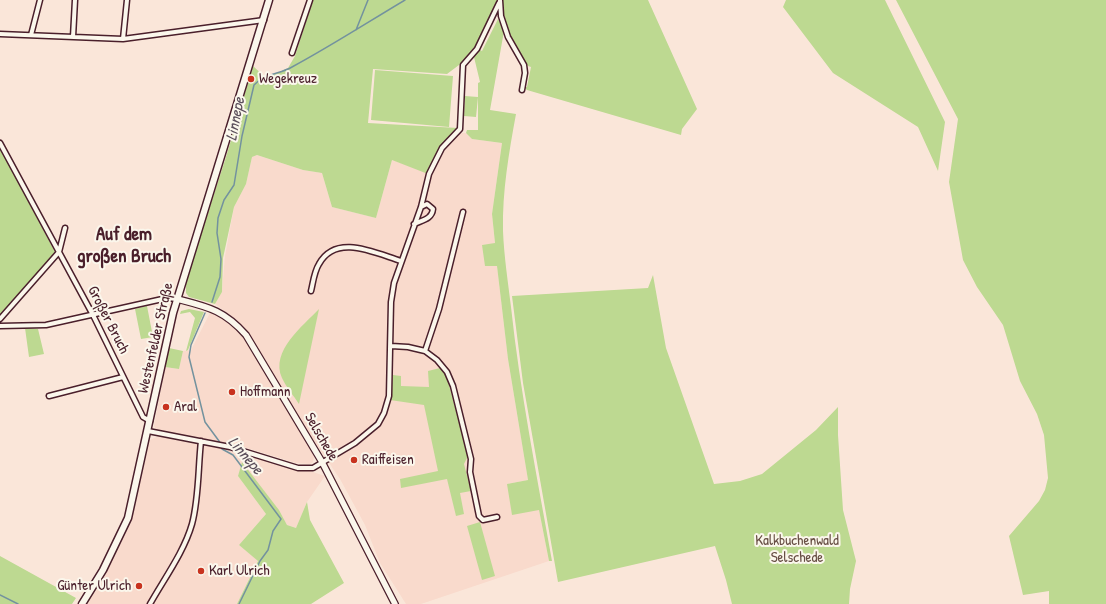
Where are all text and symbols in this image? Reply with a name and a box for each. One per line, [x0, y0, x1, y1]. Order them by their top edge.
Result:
place label: Wegekreuz [259, 70, 317, 88]
marker: Wegekreuz [246, 74, 256, 84]
water label: Linnepe [222, 96, 250, 142]
district label: Auf dem großen Bruch [77, 224, 171, 268]
street label: Westenfelder Straße [135, 281, 177, 395]
street label: Großer Bruch [83, 283, 133, 357]
place label: Hoffmann [240, 383, 291, 401]
marker: Hoffmann [227, 387, 237, 397]
place label: Aral [174, 398, 197, 416]
marker: Aral [161, 402, 171, 412]
street label: Selschede [300, 410, 342, 464]
water label: Linnepe [223, 433, 267, 479]
place label: Raiffeisen [362, 451, 414, 469]
marker: Raiffeisen [349, 455, 359, 465]
park label: Kalkbuchenwald Selschede [755, 532, 839, 567]
place label: Karl Ulrich [209, 562, 269, 580]
marker: Karl Ulrich [196, 566, 206, 576]
place label: Günter Ulrich [57, 577, 131, 595]
marker: Günter Ulrich [134, 581, 144, 591]

